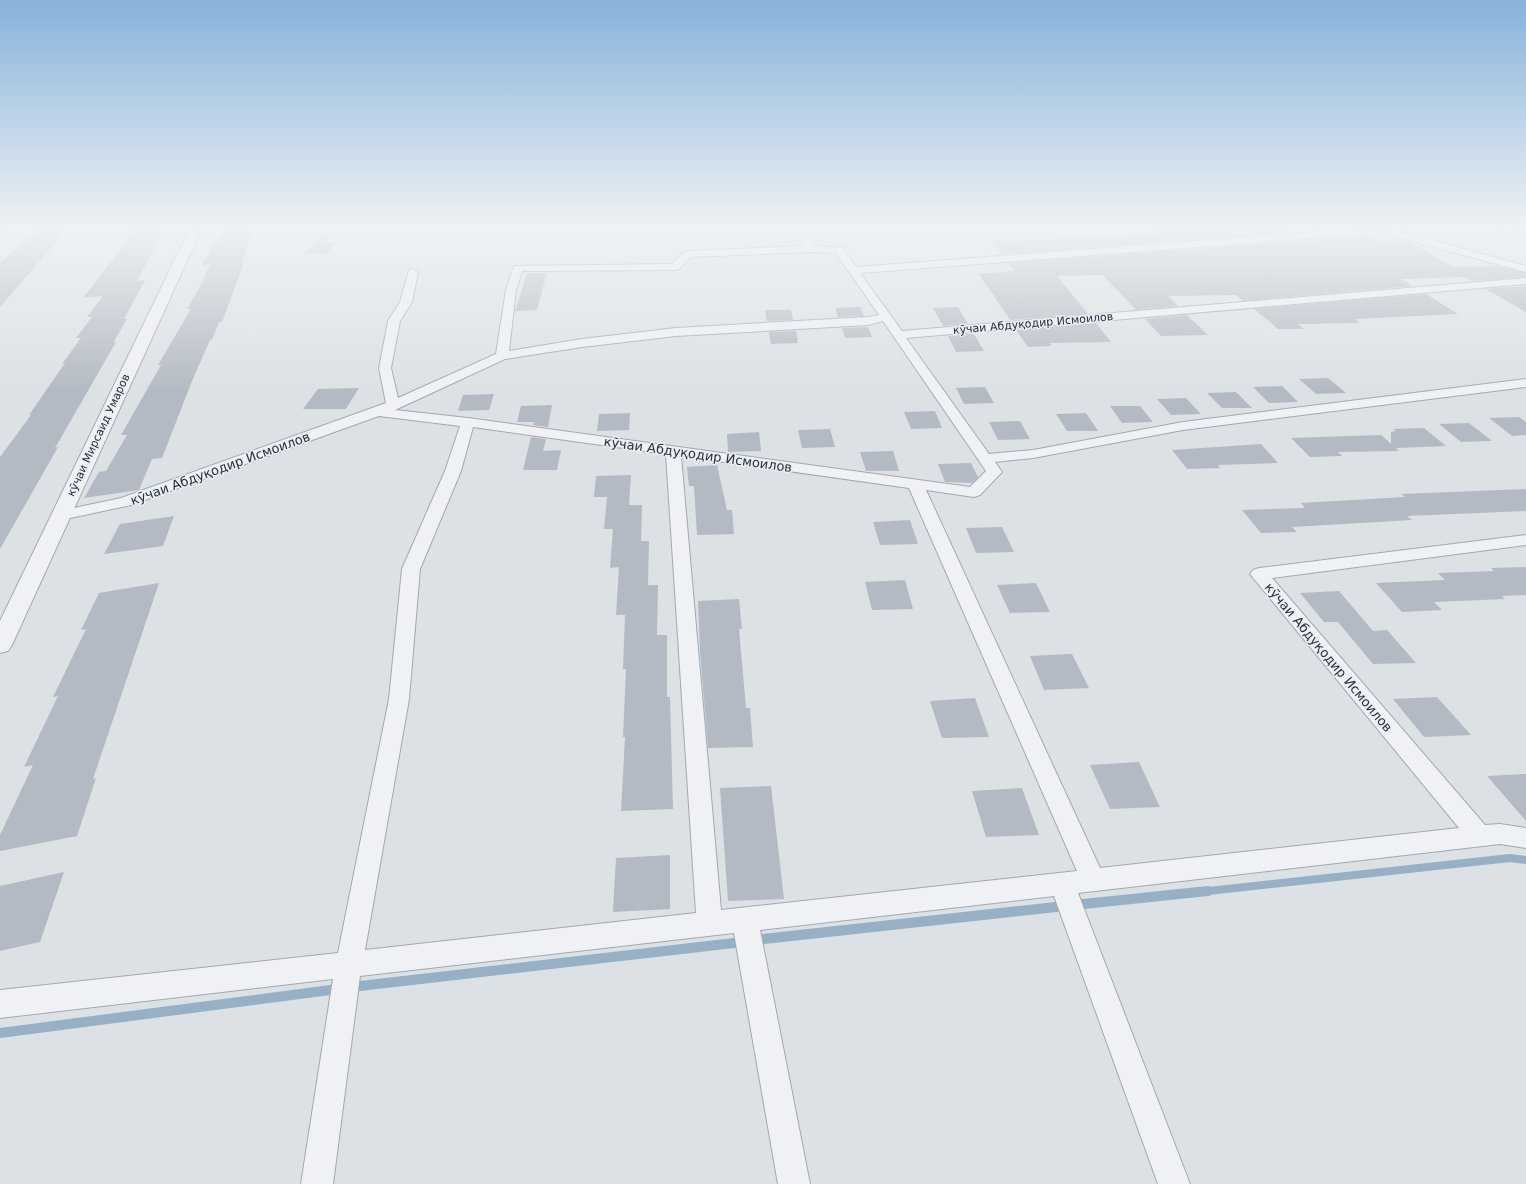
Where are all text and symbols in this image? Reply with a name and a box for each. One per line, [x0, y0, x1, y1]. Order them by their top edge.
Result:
street label: кӯчаи Абдуқодир Исмоилов [952, 310, 1114, 337]
street label: кӯчаи Мирсаид Умаров [64, 372, 133, 499]
street label: кӯчаи Абдуқодир Исмоилов [128, 429, 312, 508]
street label: кӯчаи Абдуқодир Исмоилов [603, 434, 793, 475]
street label: кӯчаи Абдуқодир Исмоилов [1262, 580, 1395, 735]

